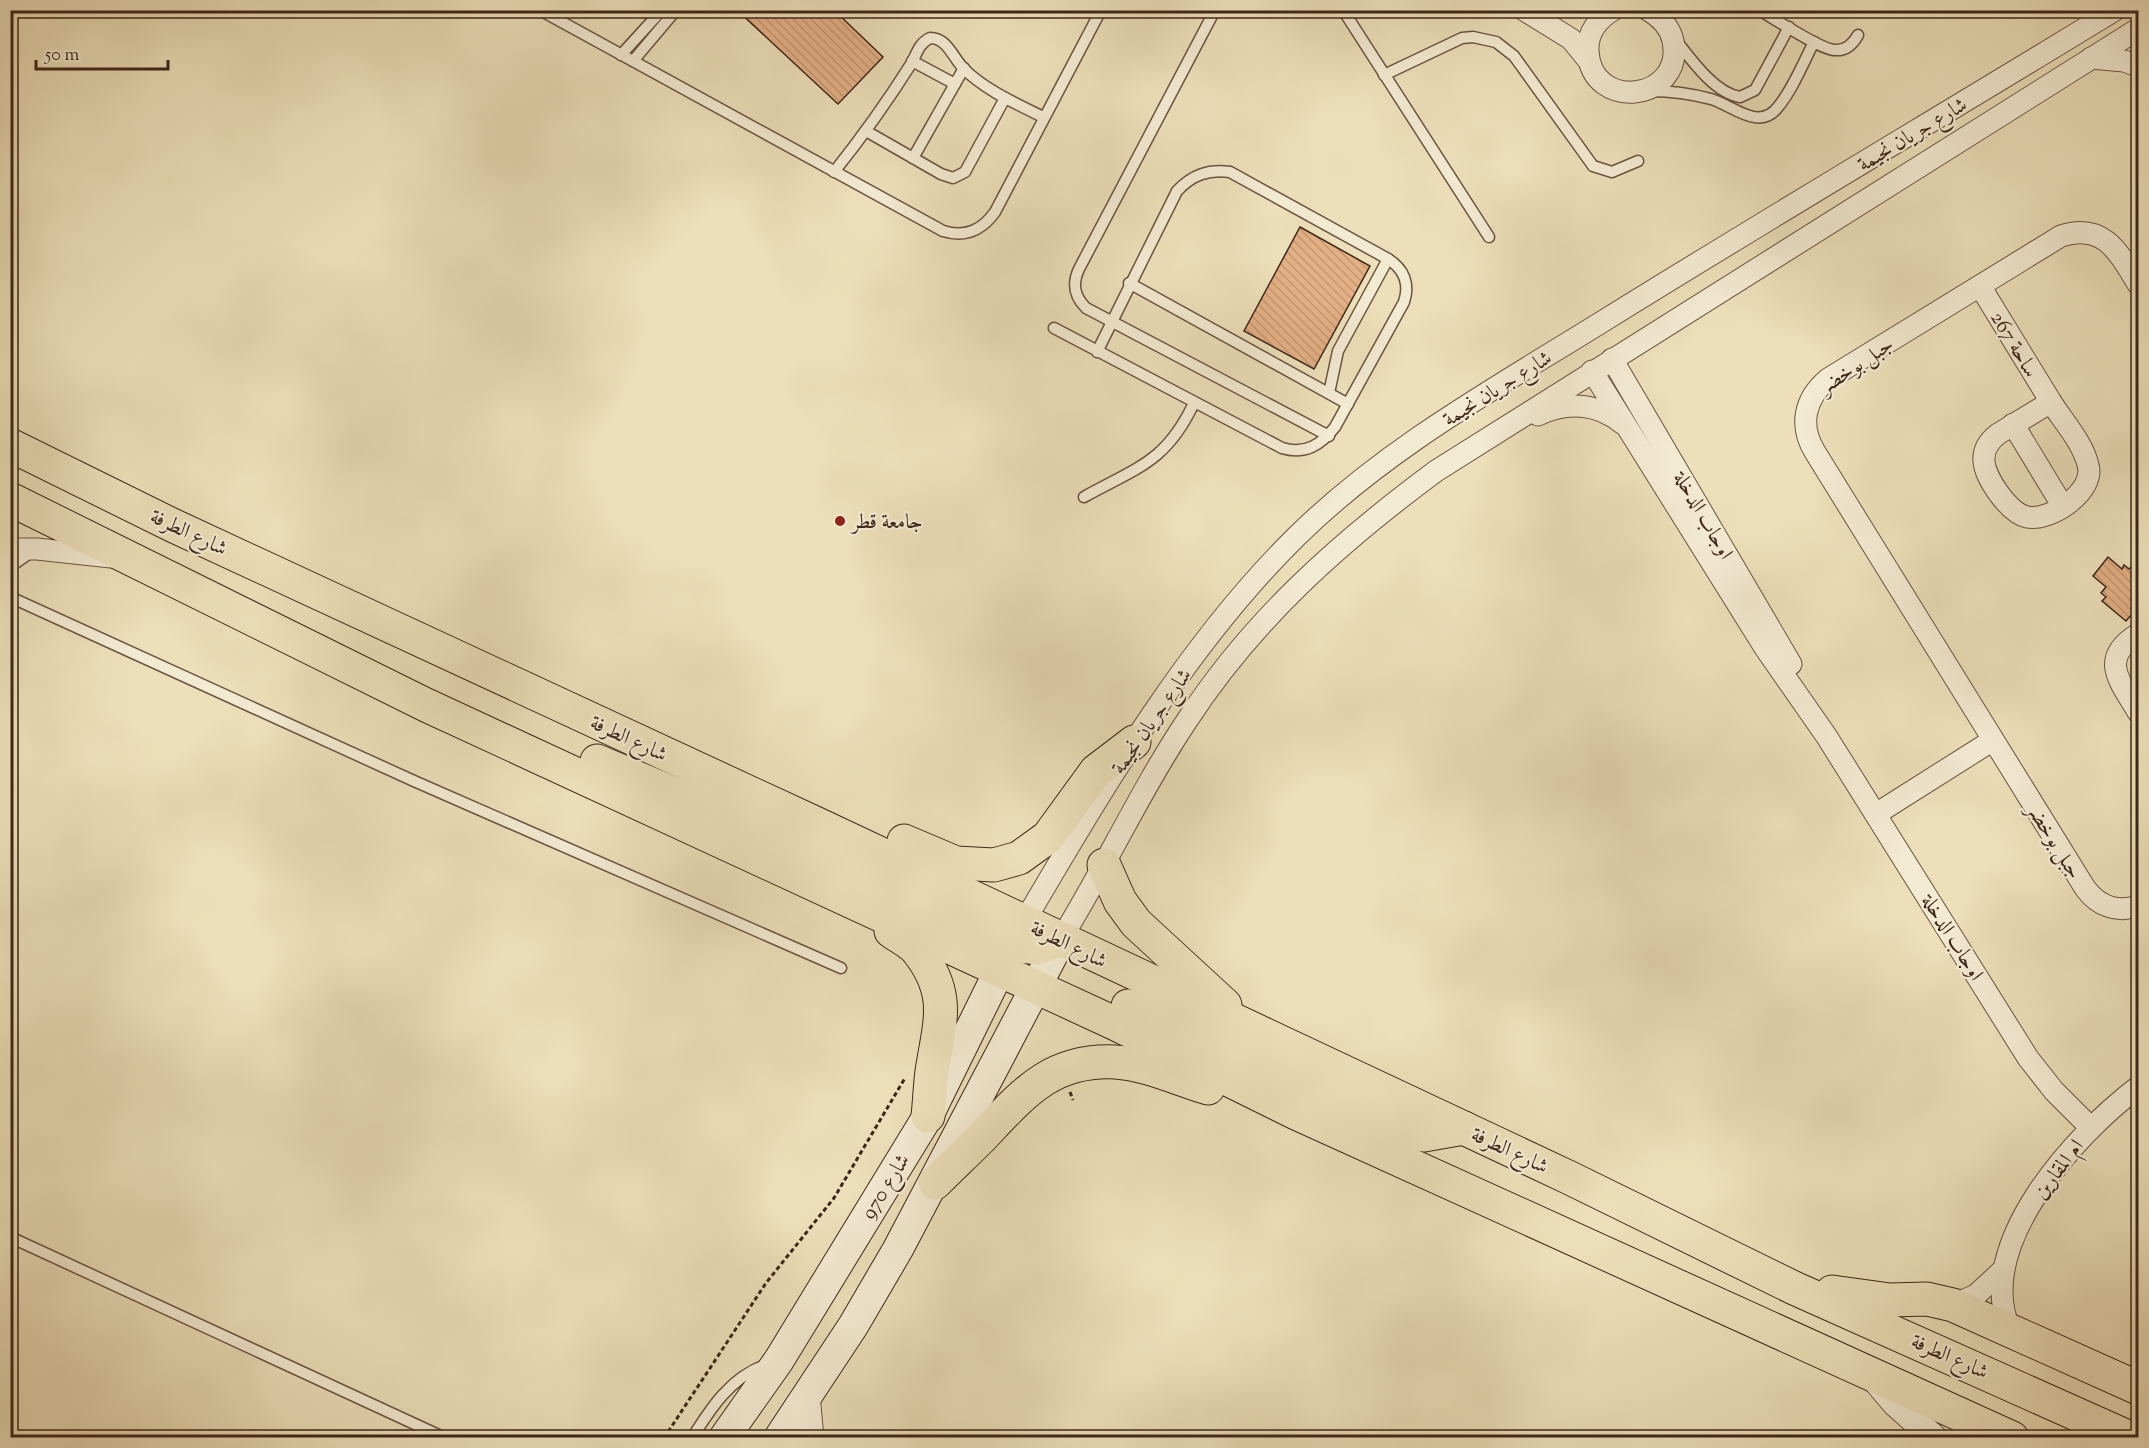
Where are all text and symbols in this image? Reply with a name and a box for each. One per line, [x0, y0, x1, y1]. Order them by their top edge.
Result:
scale bar [36, 33, 168, 71]
text: 50 m [44, 43, 80, 69]
street label: شارع جريان نجيمة [1852, 91, 1974, 181]
street label: ساحة 267 [1982, 306, 2045, 384]
street label: جبل بوخضر [1812, 331, 1900, 404]
street label: شارع جريان نجيمة [1438, 344, 1559, 436]
street label: اوجاب الدخلة [1664, 465, 1740, 566]
street label: شارع الطرفة [144, 503, 232, 566]
place label: جامعة قطر [850, 508, 923, 538]
marker: جامعة قطر [833, 514, 847, 528]
street label: شارع جريان نجيمة [1105, 663, 1201, 782]
street label: شارع الطرفة [584, 709, 672, 772]
street label: جبل بوخضر [2017, 797, 2088, 886]
street label: اوجاب الدخلة [1912, 888, 1990, 987]
street label: شارع الطرفة [1024, 914, 1112, 978]
street label: شارع الطرفة [1465, 1121, 1553, 1184]
street label: ام المقارين [2027, 1134, 2093, 1207]
street label: شارع 970 [855, 1148, 919, 1226]
street label: شارع الطرفة [1905, 1327, 1993, 1389]

